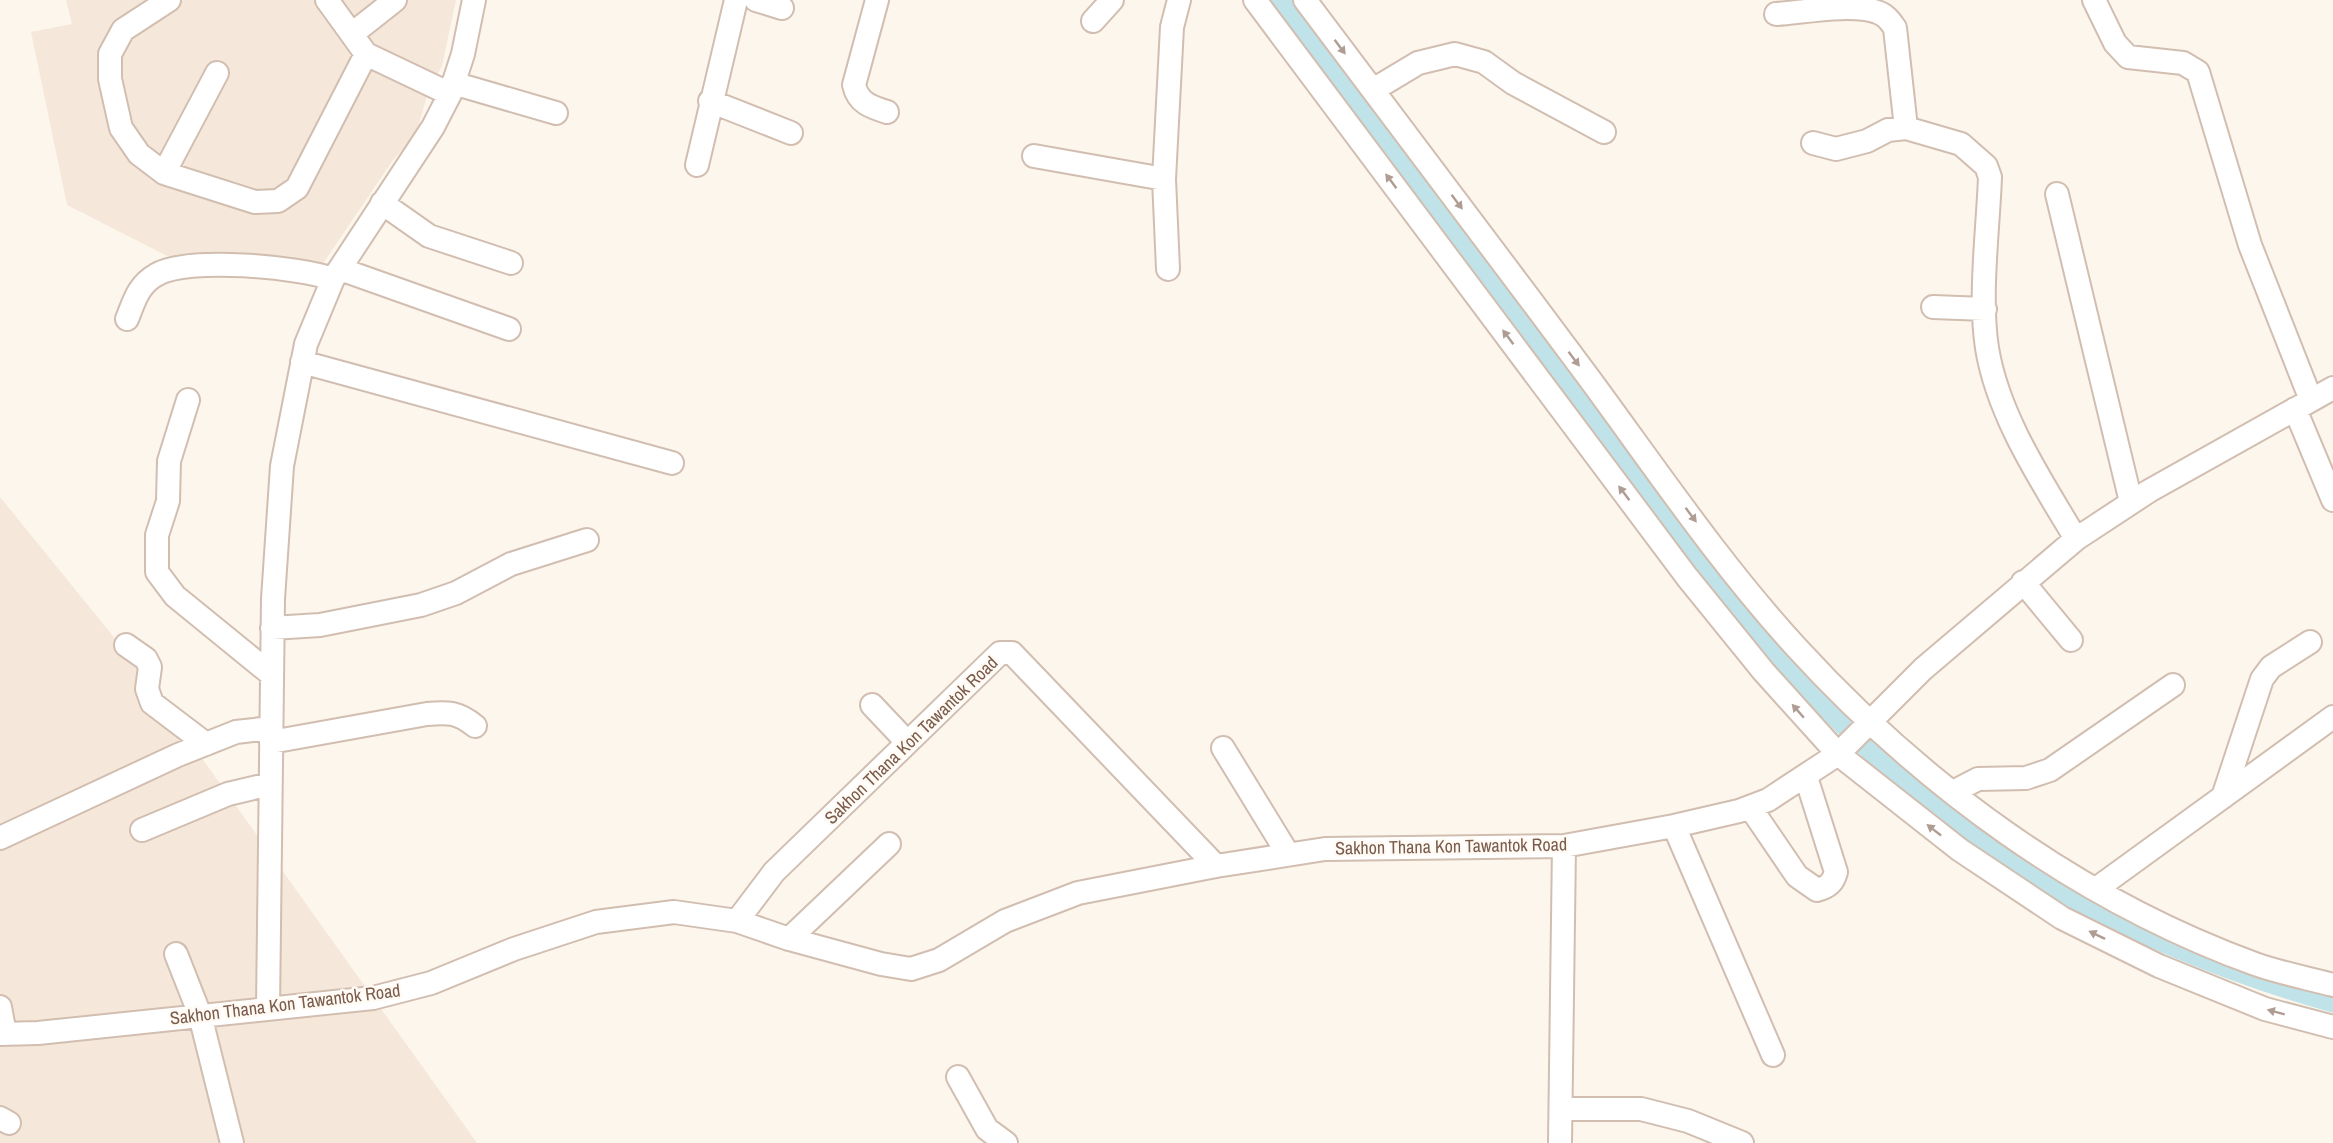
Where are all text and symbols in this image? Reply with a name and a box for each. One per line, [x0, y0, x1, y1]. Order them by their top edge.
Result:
one-way arrow [1334, 38, 1346, 54]
one-way arrow [1384, 173, 1397, 189]
one-way arrow [1451, 195, 1463, 210]
one-way arrow [1502, 329, 1514, 345]
one-way arrow [1568, 351, 1580, 366]
one-way arrow [1619, 486, 1631, 501]
one-way arrow [1685, 506, 1697, 522]
street label: Sakhon Thana Kon Tawantok Road [819, 650, 1003, 830]
one-way arrow [1792, 704, 1805, 719]
one-way arrow [1926, 824, 1942, 836]
street label: Sakhon Thana Kon Tawantok Road [1335, 831, 1567, 861]
one-way arrow [2089, 931, 2106, 940]
street label: Sakhon Thana Kon Tawantok Road [168, 977, 402, 1031]
one-way arrow [2267, 1007, 2285, 1016]

